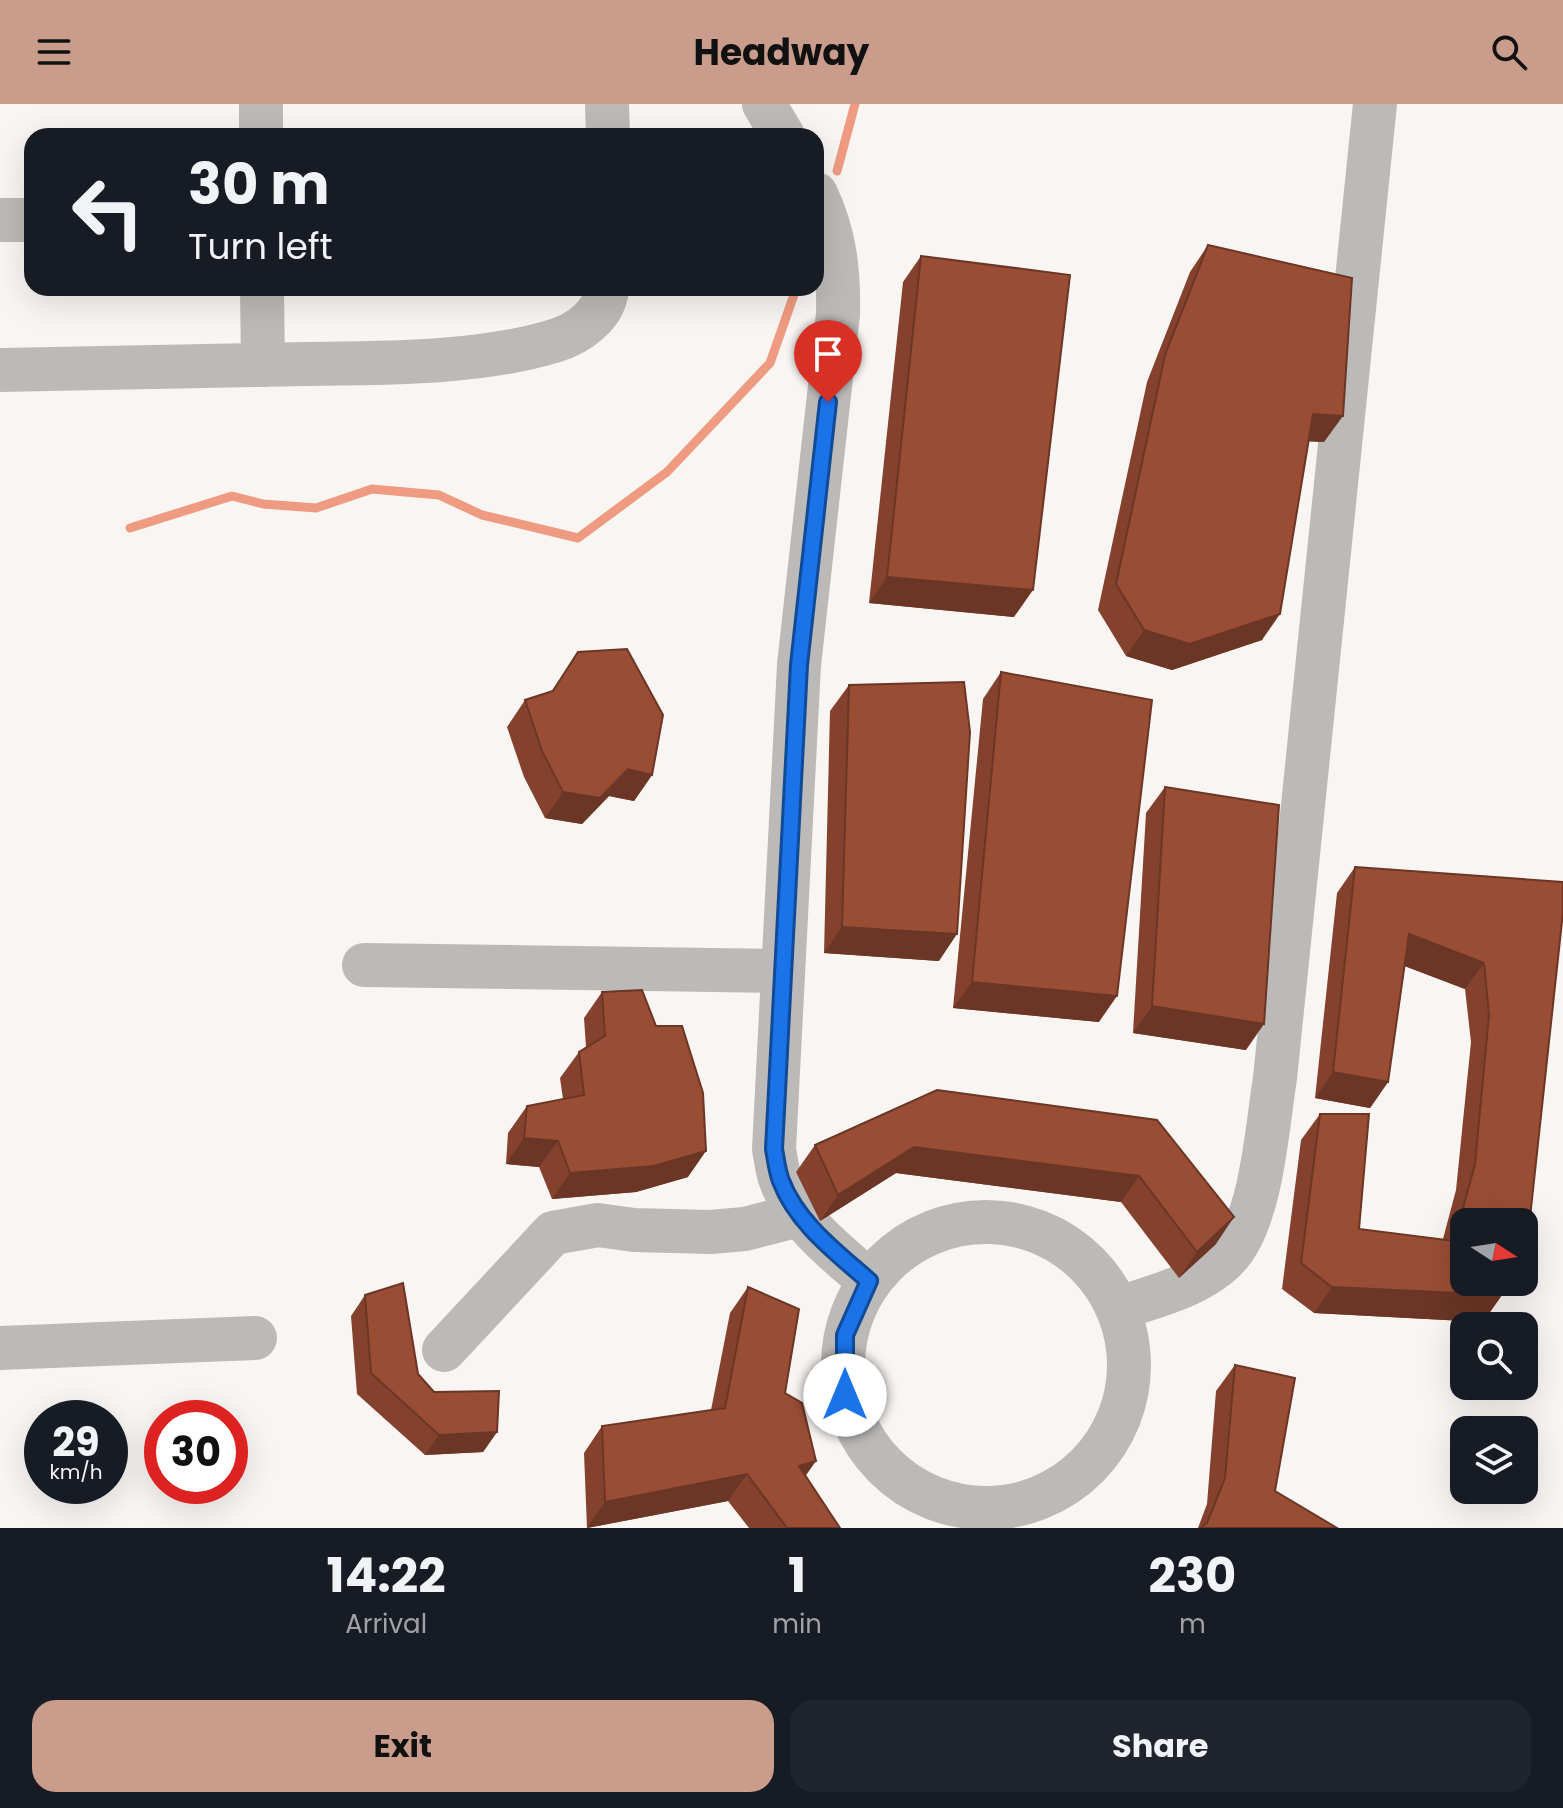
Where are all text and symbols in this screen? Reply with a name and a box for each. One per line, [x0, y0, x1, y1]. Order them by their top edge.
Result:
text: Headway [694, 27, 869, 78]
icon: menu [32, 30, 76, 74]
icon: search [1487, 30, 1531, 74]
text: 30 m [188, 145, 330, 224]
icon: left [56, 160, 160, 264]
text: Turn left [188, 221, 333, 272]
pin [794, 320, 862, 402]
icon: arrive [806, 332, 850, 376]
north arrow [1450, 1208, 1538, 1296]
map controls [1450, 1208, 1538, 1504]
button: search [1450, 1312, 1538, 1400]
position arrow [803, 1353, 887, 1437]
speed limit sign: 30 [144, 1400, 248, 1504]
text: 29 [52, 1414, 100, 1470]
button: layers [1450, 1416, 1538, 1504]
text: km/h [49, 1458, 103, 1486]
text: 14:22 [327, 1542, 446, 1609]
text: 1 [788, 1542, 806, 1609]
text: 230 [1149, 1542, 1236, 1609]
text: Arrival [345, 1606, 427, 1642]
text: min [772, 1606, 822, 1642]
text: m [1179, 1606, 1206, 1642]
button: Exit [32, 1700, 774, 1792]
button: Share [790, 1700, 1531, 1792]

